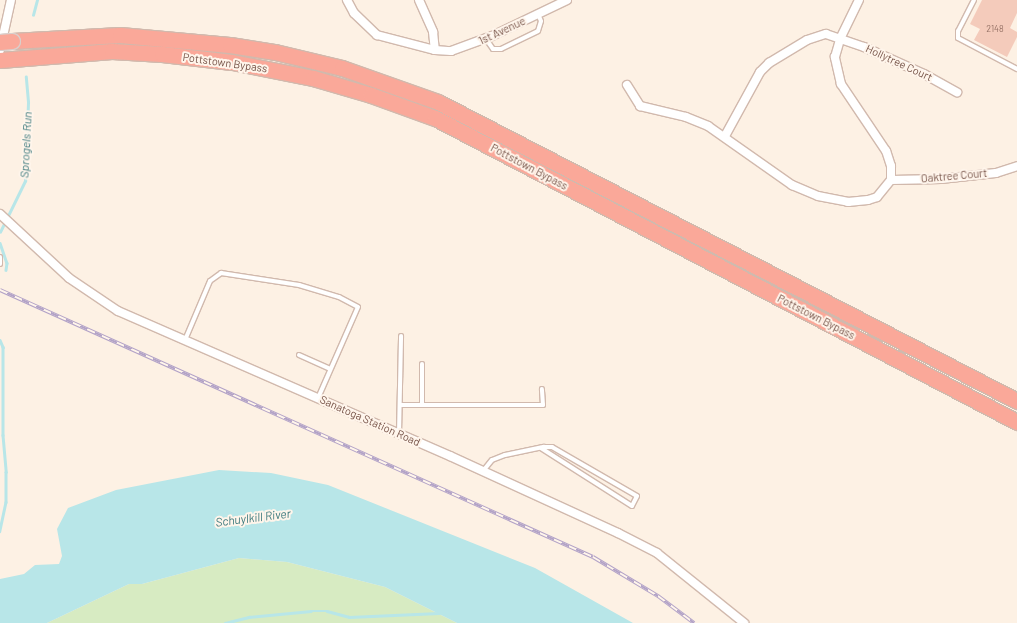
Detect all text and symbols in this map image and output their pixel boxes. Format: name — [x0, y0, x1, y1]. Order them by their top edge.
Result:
street label: 1st Avenue — [476, 14, 528, 48]
house number: 2148 — [986, 24, 1004, 34]
street label: Hollytree Court — [864, 42, 934, 84]
street label: Pottstown Bypass — [182, 51, 268, 75]
water label: Sprogels Run — [17, 111, 35, 179]
street label: Pottstown Bypass — [488, 141, 570, 193]
street label: Oaktree Court — [920, 167, 988, 185]
street label: Pottstown Bypass — [775, 292, 857, 342]
street label: Sanatoga Station Road — [318, 393, 422, 449]
water label: Schuylkill River — [215, 506, 291, 530]

